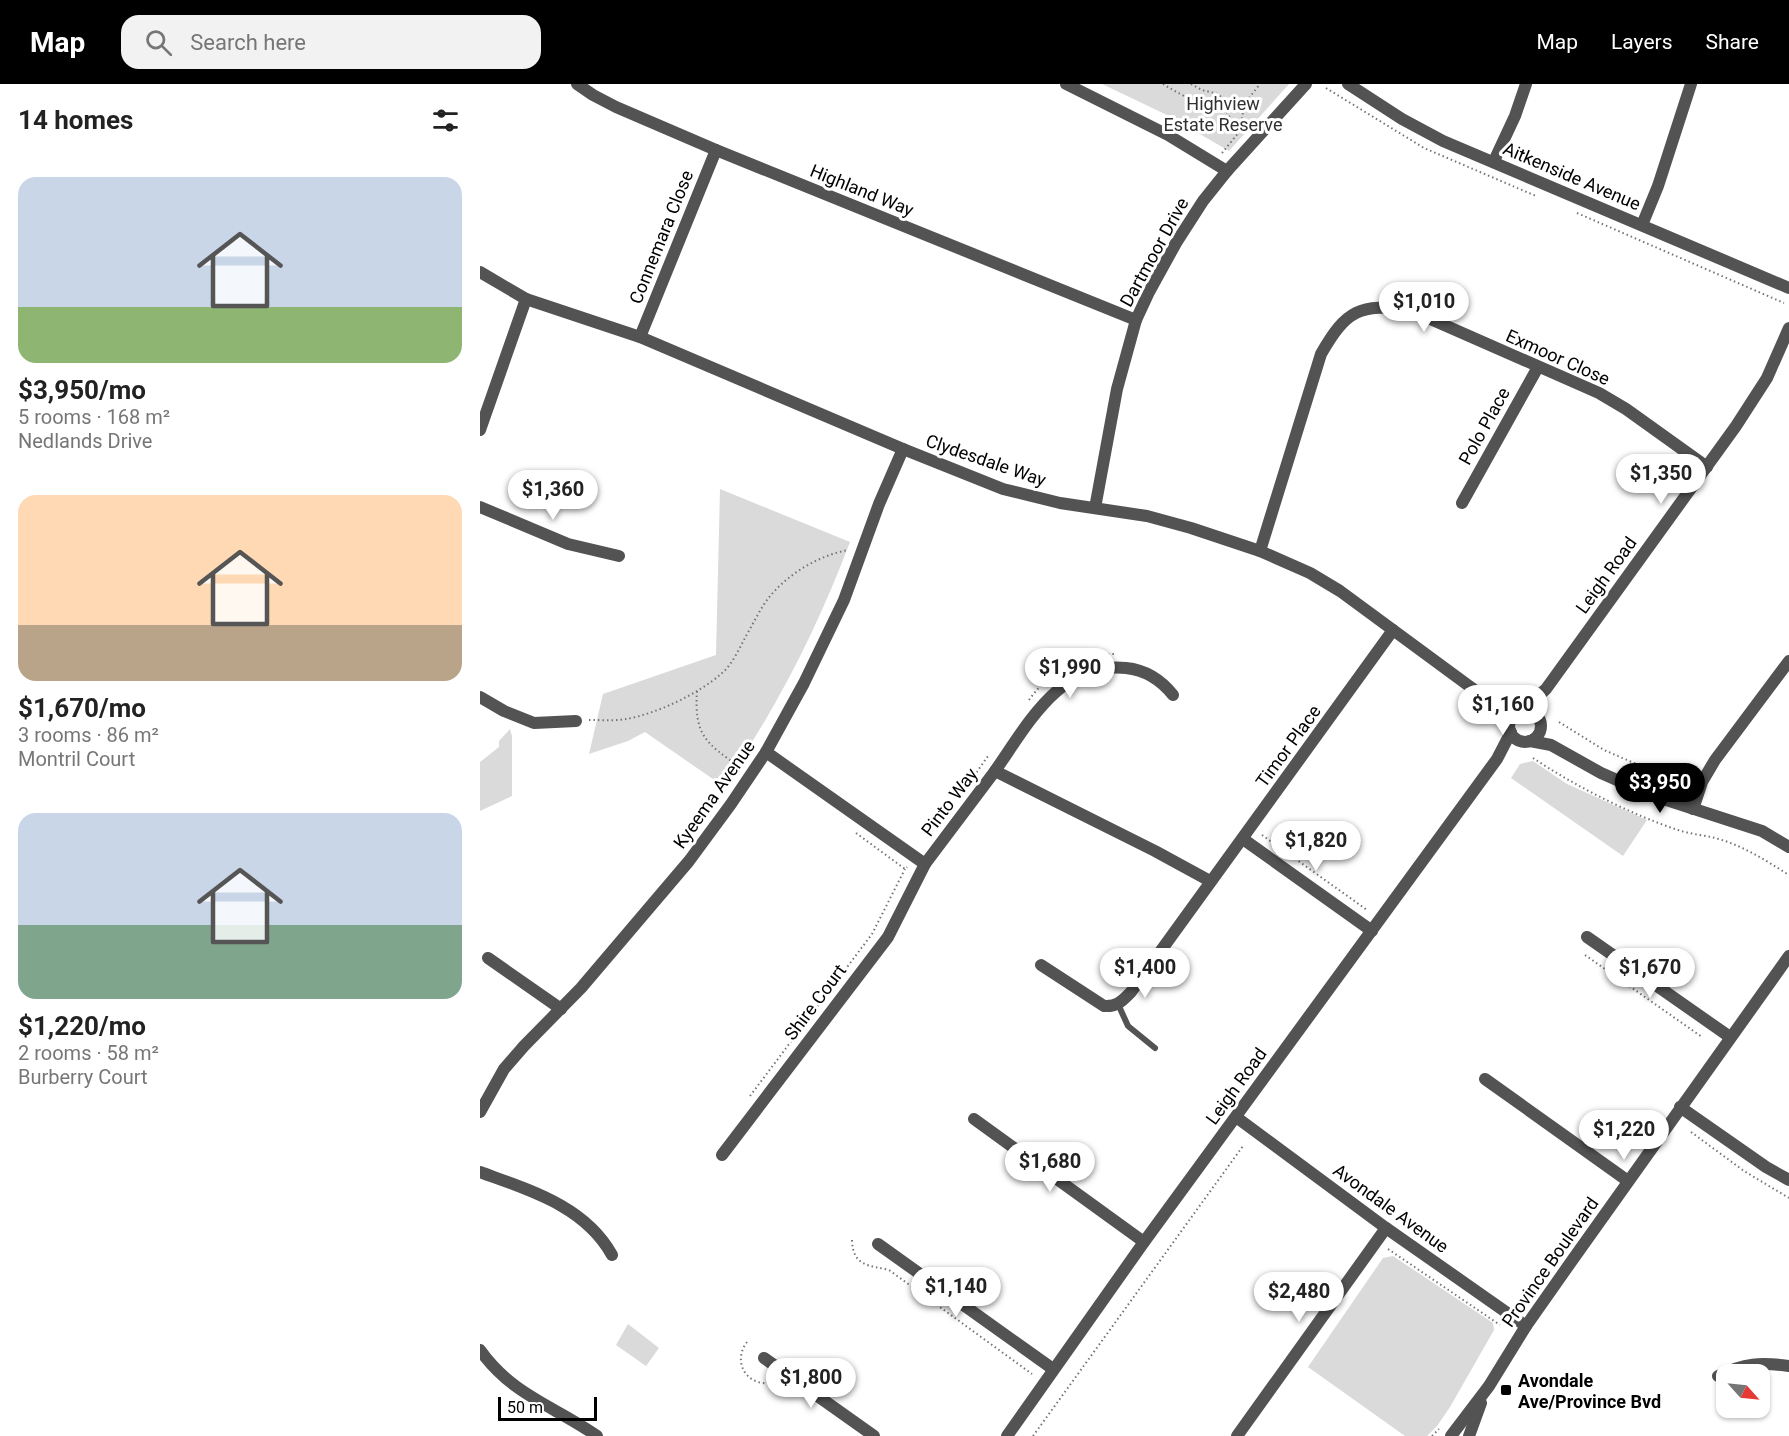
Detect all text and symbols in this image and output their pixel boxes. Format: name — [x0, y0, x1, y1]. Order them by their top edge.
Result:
search box — [121, 15, 541, 69]
text: Map — [30, 26, 85, 59]
icon: search — [142, 26, 175, 59]
text: Search here — [190, 30, 306, 55]
text: Map — [1536, 30, 1578, 54]
text: Layers — [1611, 30, 1672, 54]
text: Share — [1705, 30, 1759, 54]
park label: Highview Estate Reserve — [1164, 93, 1282, 135]
icon: filters — [429, 104, 462, 137]
text: 14 homes — [18, 105, 133, 135]
street label: Aitkenside Avenue — [1500, 138, 1644, 214]
street label: Highland Way — [807, 160, 917, 220]
street label: Connemara Close — [625, 167, 697, 307]
street label: Dartmoor Drive — [1115, 194, 1193, 310]
icon: home — [186, 216, 294, 324]
pin: $1,010 — [1375, 282, 1473, 333]
text: $1,010 — [1393, 289, 1455, 313]
street label: Exmoor Close — [1503, 325, 1613, 389]
text: $3,950/mo — [18, 375, 146, 405]
street label: Polo Place — [1454, 384, 1514, 468]
text: 5 rooms · 168 m² — [18, 405, 170, 429]
text: Nedlands Drive — [18, 429, 152, 453]
street label: Clydesdale Way — [923, 430, 1049, 491]
pin: $1,350 — [1612, 454, 1710, 505]
text: $1,350 — [1630, 461, 1692, 485]
pin: $1,360 — [504, 470, 602, 521]
text: $1,360 — [522, 477, 584, 501]
street label: Leigh Road — [1571, 533, 1641, 617]
icon: home — [186, 534, 294, 642]
pin: $1,990 — [1021, 648, 1119, 699]
text: $1,990 — [1039, 655, 1101, 679]
pin: $1,160 — [1454, 685, 1552, 736]
text: $1,160 — [1472, 692, 1534, 716]
text: $1,670/mo — [18, 693, 146, 723]
street label: Timor Place — [1251, 701, 1325, 791]
text: 3 rooms · 86 m² — [18, 723, 159, 747]
street label: Kyeema Avenue — [669, 736, 759, 852]
text: Montril Court — [18, 747, 135, 771]
street label: Pinto Way — [917, 763, 982, 840]
pin: $3,950 — [1611, 763, 1709, 814]
text: $3,950 — [1629, 770, 1691, 794]
pin: $1,820 — [1267, 821, 1365, 872]
text: $1,820 — [1285, 828, 1347, 852]
icon: home — [186, 852, 294, 960]
pin: $1,400 — [1096, 948, 1194, 999]
pin: $1,670 — [1601, 948, 1699, 999]
text: $1,400 — [1114, 955, 1176, 979]
text: $1,670 — [1619, 955, 1681, 979]
street label: Shire Court — [780, 960, 850, 1044]
text: $1,220/mo — [18, 1011, 146, 1041]
text: 2 rooms · 58 m² — [18, 1041, 159, 1065]
street label: Leigh Road — [1201, 1044, 1271, 1128]
text: Burberry Court — [18, 1065, 148, 1089]
pin: $1,220 — [1575, 1110, 1673, 1161]
text: $1,220 — [1593, 1117, 1655, 1141]
pin: $1,680 — [1001, 1142, 1099, 1193]
text: $1,680 — [1019, 1149, 1081, 1173]
street label: Avondale Avenue — [1329, 1159, 1453, 1257]
street label: Province Boulevard — [1497, 1193, 1603, 1331]
pin: $1,140 — [907, 1267, 1005, 1318]
pin: $2,480 — [1250, 1272, 1348, 1323]
text: $1,140 — [925, 1274, 987, 1298]
text: $2,480 — [1268, 1279, 1330, 1303]
pin: $1,800 — [762, 1358, 860, 1409]
north arrow — [1716, 1364, 1770, 1418]
map controls — [1716, 1364, 1770, 1418]
text: $1,800 — [780, 1365, 842, 1389]
place label: Avondale Ave/Province Bvd — [1518, 1370, 1661, 1412]
marker: Avondale Ave/Province Bvd — [1499, 1383, 1513, 1397]
scale bar — [498, 1394, 597, 1422]
text: 50 m — [507, 1398, 543, 1417]

